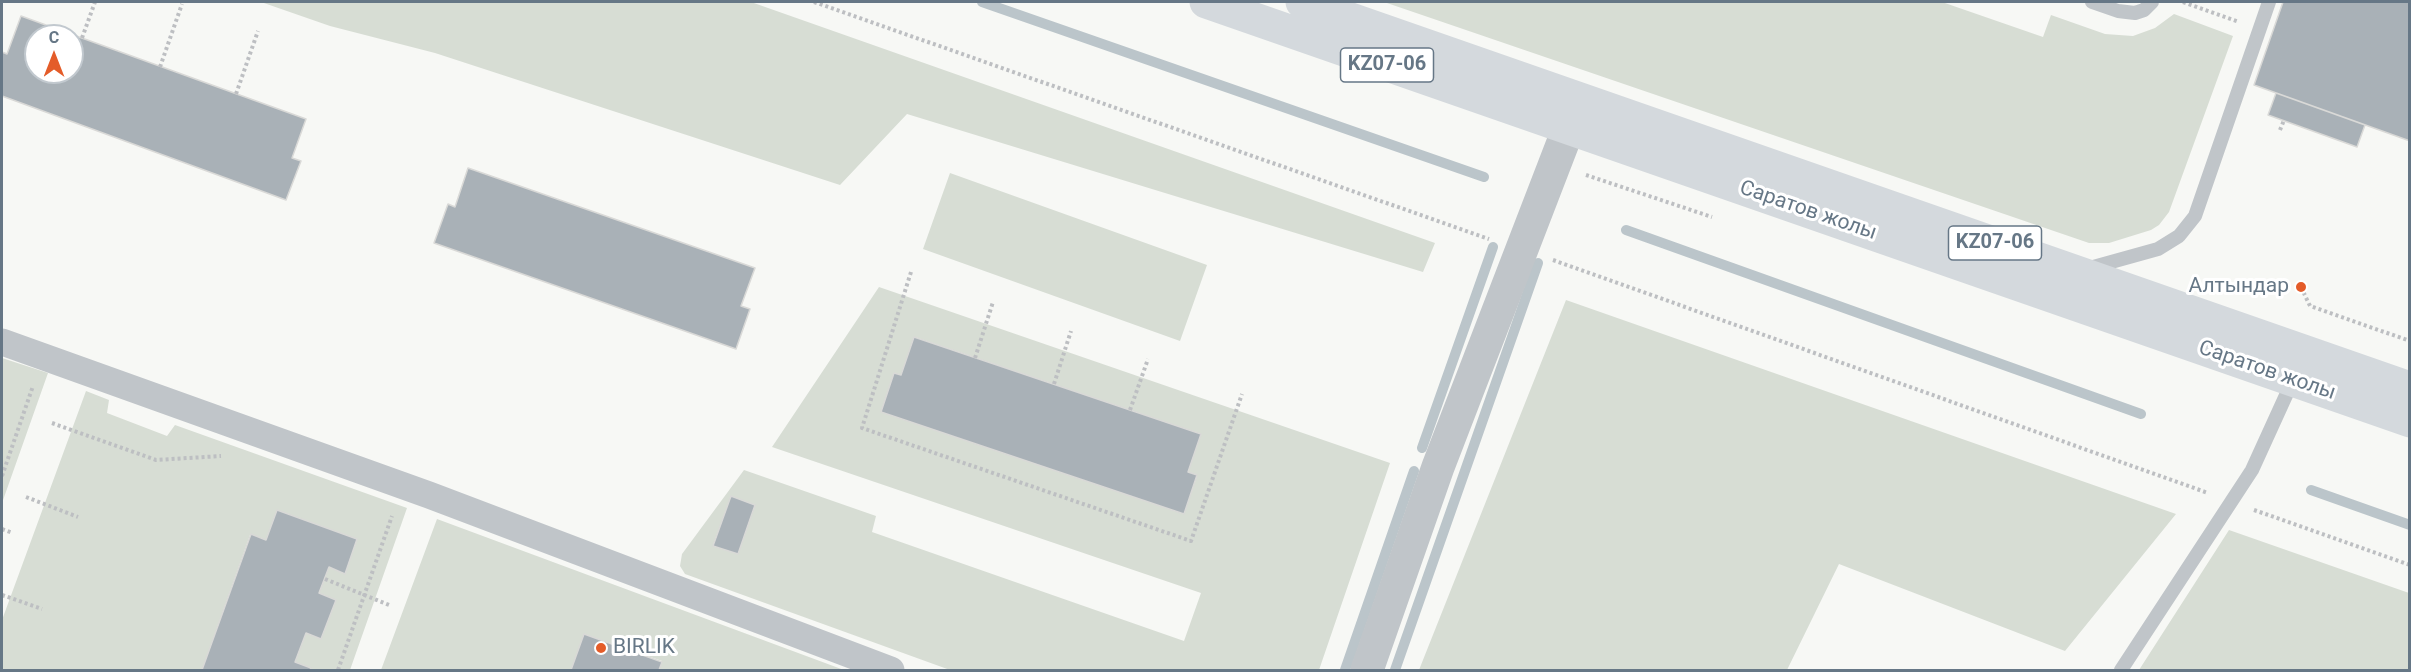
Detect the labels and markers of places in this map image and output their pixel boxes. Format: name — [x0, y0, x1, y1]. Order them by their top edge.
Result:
place label: Алтындар — [2189, 274, 2289, 300]
marker: Алтындар — [2294, 280, 2308, 294]
place label: BIRLIK — [613, 635, 675, 661]
marker: BIRLIK — [594, 641, 608, 655]

